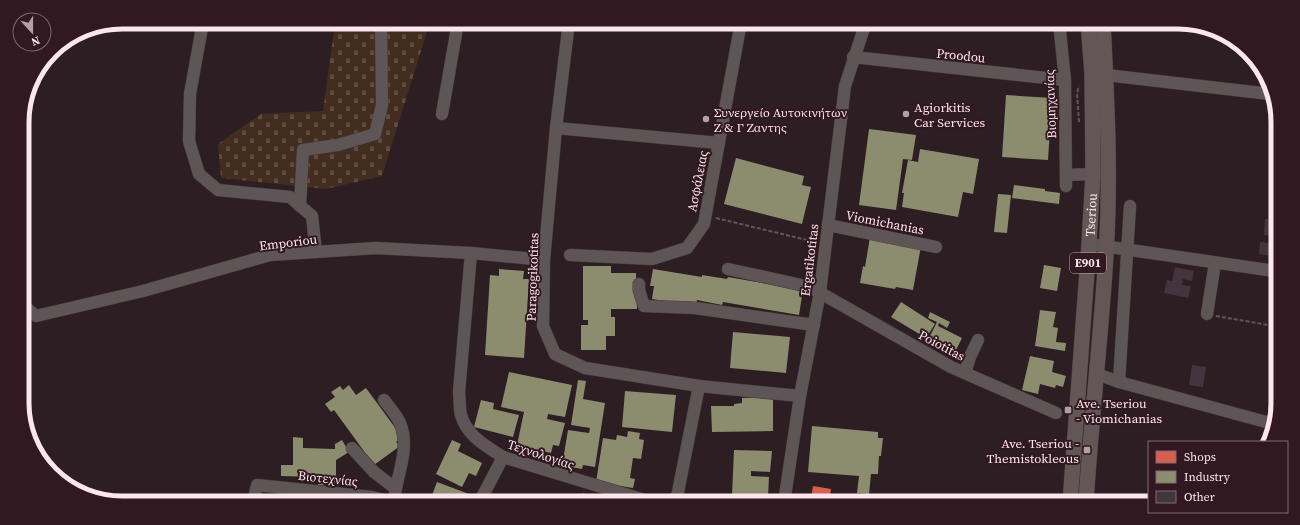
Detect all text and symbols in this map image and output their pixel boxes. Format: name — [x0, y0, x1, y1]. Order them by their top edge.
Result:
north arrow — [12, 12, 52, 52]
text: N — [29, 32, 42, 49]
street label: Proodou — [936, 44, 987, 67]
street label: Βιομηχανίας — [1041, 69, 1060, 139]
place label: Agiorkitis Car Services — [914, 99, 986, 131]
place label: Συνεργείο Αυτοκινήτων Ζ & Γ Ζαντης — [714, 104, 847, 136]
marker: Agiorkitis Car Services — [901, 109, 911, 119]
marker: Συνεργείο Αυτοκινήτων Ζ & Γ Ζαντης — [701, 114, 711, 124]
street label: Ασφάλειας — [683, 149, 712, 213]
street label: Tseriou — [1081, 192, 1101, 237]
street label: Viomichanias — [844, 207, 926, 238]
street label: Ergatikotitas — [797, 223, 822, 297]
street label: Emporiou — [258, 230, 318, 254]
street label: Paragogikotitas — [522, 232, 543, 322]
road number: E901 — [1070, 253, 1106, 273]
street label: Poiotitas — [916, 326, 968, 365]
place label: Ave. Tseriou - Viomichanias — [1076, 395, 1163, 427]
marker: Ave. Tseriou - Viomichanias — [1063, 405, 1073, 415]
place label: Ave. Tseriou - Themistokleous — [986, 435, 1079, 467]
street label: Τεχνολογίας — [505, 436, 577, 473]
legend — [1148, 441, 1288, 513]
marker: Ave. Tseriou - Themistokleous — [1082, 445, 1092, 455]
text: Shops — [1184, 449, 1216, 465]
street label: Βιοτεχνίας — [297, 467, 359, 490]
text: Industry — [1184, 469, 1231, 485]
text: Other — [1184, 489, 1215, 505]

